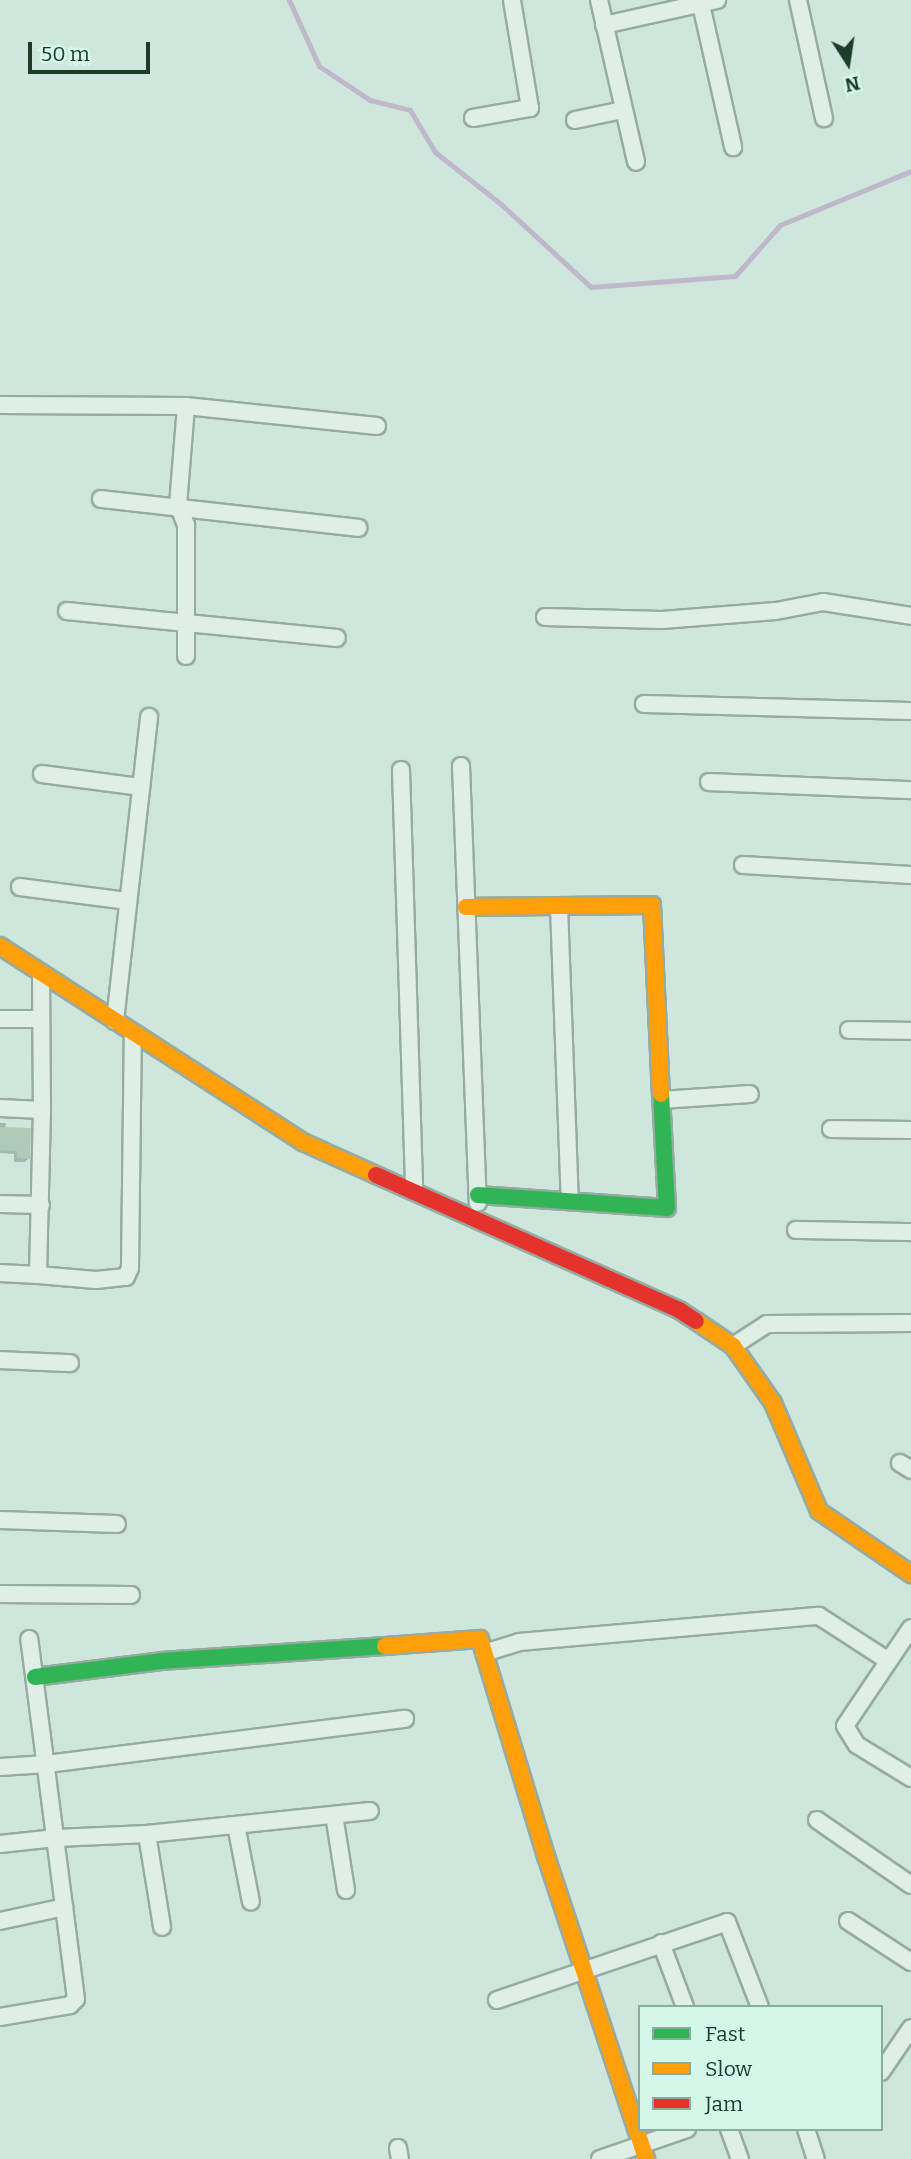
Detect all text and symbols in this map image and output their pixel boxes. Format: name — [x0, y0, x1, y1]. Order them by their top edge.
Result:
scale bar — [32, 28, 154, 72]
north arrow — [813, 28, 883, 98]
text: 50 m — [41, 41, 90, 67]
text: N — [843, 71, 862, 97]
legend — [638, 2005, 883, 2131]
text: Fast — [705, 2021, 745, 2047]
text: Slow — [705, 2056, 752, 2082]
text: Jam — [705, 2091, 743, 2117]

